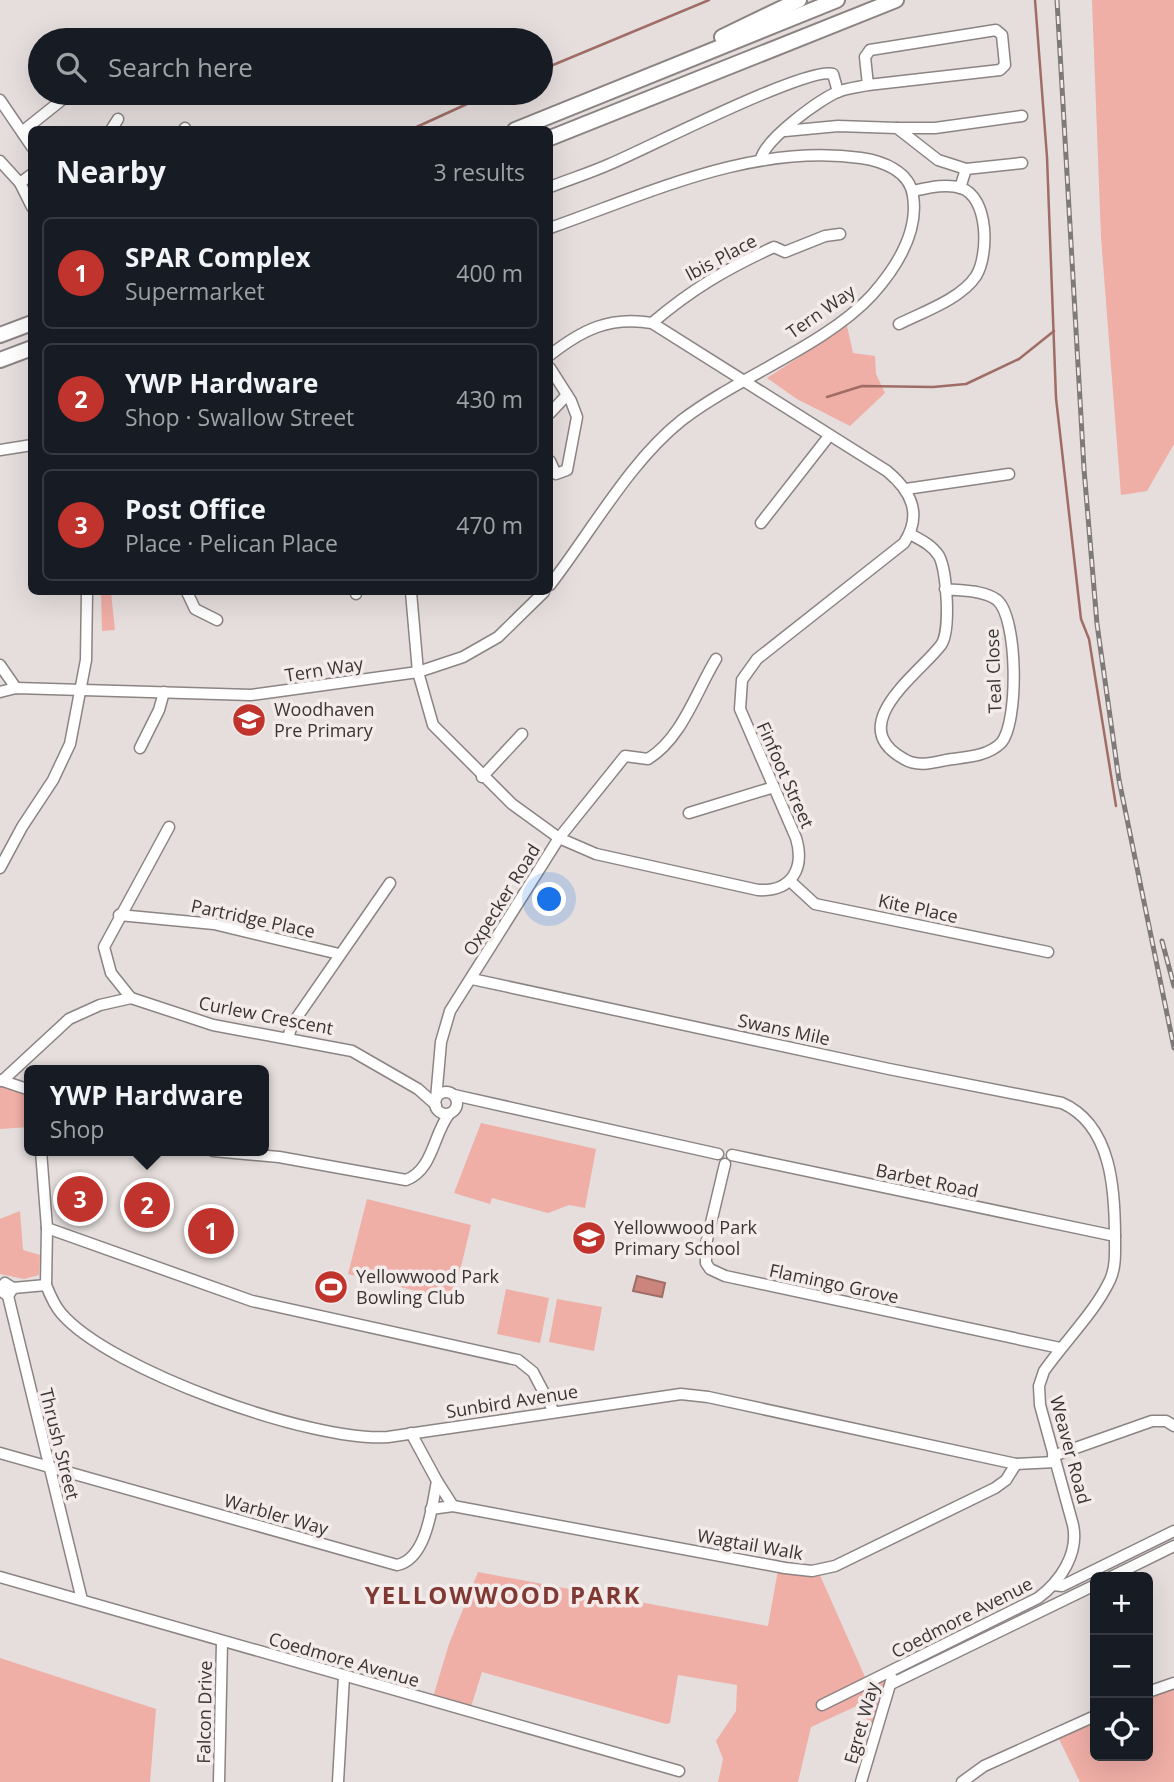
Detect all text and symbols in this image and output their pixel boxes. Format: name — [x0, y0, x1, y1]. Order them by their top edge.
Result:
search box — [28, 28, 553, 105]
icon: search — [52, 48, 90, 86]
text: Search here — [108, 49, 253, 85]
text: Nearby — [56, 151, 166, 192]
text: 3 results — [434, 156, 525, 188]
street label: Ibis Place — [680, 228, 761, 286]
text: SPAR Complex — [125, 239, 310, 275]
text: 1 — [74, 257, 88, 289]
text: 400 m — [456, 257, 523, 289]
text: Supermarket — [125, 275, 265, 307]
street label: Tern Way — [781, 278, 860, 344]
text: YWP Hardware — [125, 365, 318, 401]
text: 2 — [74, 383, 88, 415]
text: 430 m — [456, 383, 523, 415]
text: Shop · Swallow Street — [125, 401, 354, 433]
text: Post Office — [125, 491, 266, 527]
text: 3 — [74, 509, 88, 541]
text: 470 m — [456, 509, 523, 541]
text: Place · Pelican Place — [125, 527, 338, 559]
street label: Teal Close — [980, 628, 1006, 714]
street label: Tern Way — [283, 651, 366, 687]
place label: Woodhaven Pre Primary — [274, 697, 374, 742]
school or university icon: Woodhaven Pre Primary — [230, 701, 268, 739]
street label: Finfoot Street — [752, 718, 820, 832]
street label: Oxpecker Road — [457, 839, 545, 960]
your location — [532, 882, 566, 916]
street label: Kite Place — [876, 888, 960, 928]
street label: Partridge Place — [189, 893, 317, 943]
street label: Curlew Crescent — [197, 990, 336, 1040]
street label: Swans Mile — [736, 1008, 832, 1050]
popup — [24, 1065, 269, 1156]
text: YWP Hardware — [50, 1077, 243, 1113]
text: Shop — [50, 1113, 104, 1145]
street label: Barbet Road — [874, 1157, 981, 1203]
pin: 3 — [57, 1173, 103, 1225]
pin: 2 — [124, 1179, 170, 1231]
pin: 1 — [188, 1205, 234, 1257]
place label: Yellowwood Park Primary School — [614, 1215, 758, 1260]
school or university icon: Yellowwood Park Primary School — [570, 1219, 608, 1257]
street label: Flamingo Grove — [767, 1258, 901, 1308]
place label: Yellowwood Park Bowling Club — [356, 1264, 500, 1309]
sports icon: Yellowwood Park Bowling Club — [312, 1268, 350, 1306]
street label: Sunbird Avenue — [444, 1379, 580, 1423]
street label: Thrush Street — [35, 1386, 85, 1502]
street label: Weaver Road — [1045, 1393, 1097, 1506]
street label: Warbler Way — [221, 1488, 332, 1541]
street label: Wagtail Walk — [695, 1523, 806, 1565]
street label: Coedmore Avenue — [887, 1571, 1036, 1663]
map controls — [1090, 1572, 1153, 1761]
button: + — [1090, 1572, 1153, 1635]
district label: YELLOWWOOD PARK — [365, 1578, 641, 1611]
street label: Coedmore Avenue — [266, 1626, 422, 1692]
button: − — [1090, 1635, 1153, 1698]
street label: Falcon Drive — [191, 1660, 217, 1764]
street label: Egret Way — [838, 1678, 884, 1766]
button: locate — [1090, 1698, 1153, 1761]

